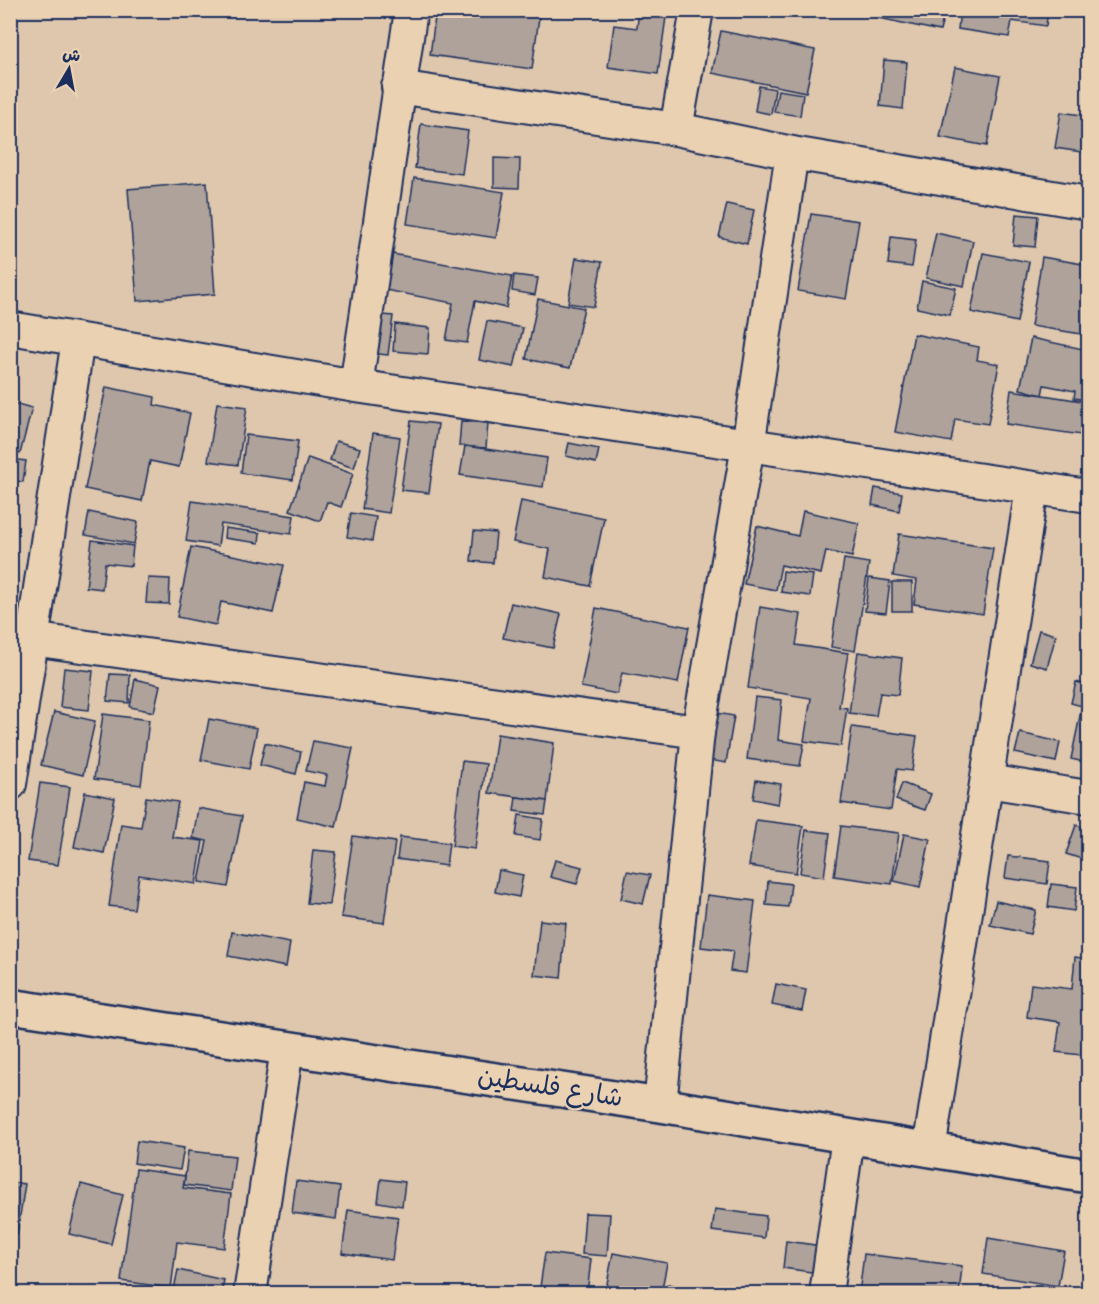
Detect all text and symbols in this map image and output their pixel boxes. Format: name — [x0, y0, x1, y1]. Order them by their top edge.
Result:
north arrow — [39, 39, 99, 99]
text: ش — [61, 43, 82, 70]
street label: شارع فلسطين — [475, 1059, 625, 1119]

